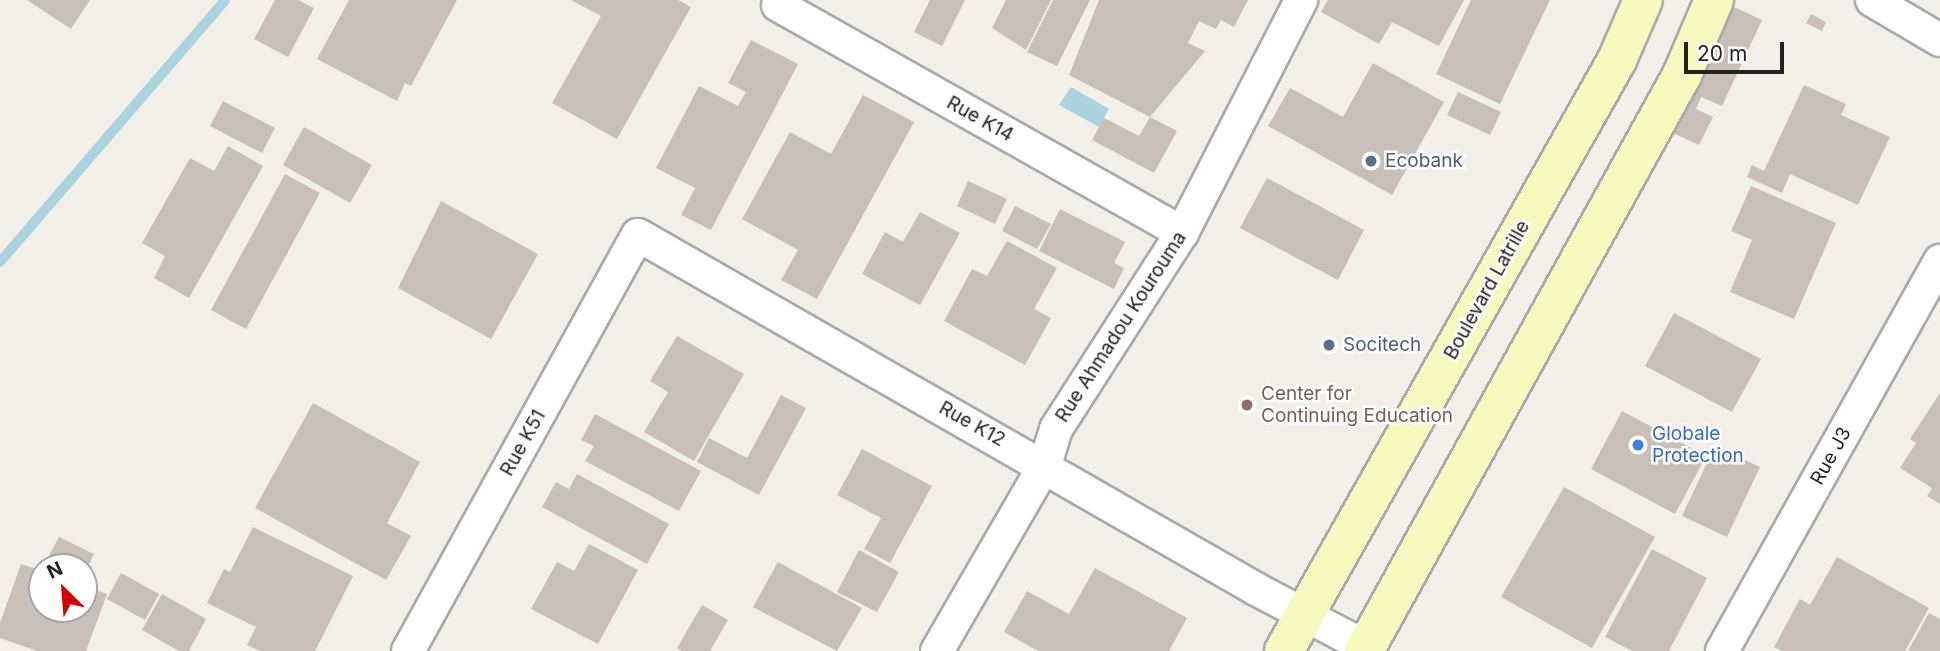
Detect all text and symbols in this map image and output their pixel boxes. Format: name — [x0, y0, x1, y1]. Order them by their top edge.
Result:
scale bar — [1688, 28, 1788, 72]
text: 20 m — [1697, 41, 1747, 66]
street label: Rue K14 — [943, 91, 1017, 147]
place label: Ecobank — [1385, 150, 1463, 172]
marker: Ecobank — [1363, 153, 1379, 169]
street label: Boulevard Latrille — [1439, 217, 1535, 363]
street label: Rue Ahmadou Kourouma — [1051, 227, 1191, 427]
place label: Socitech — [1343, 334, 1421, 356]
marker: Socitech — [1321, 337, 1337, 353]
place label: Center for Continuing Education — [1261, 383, 1453, 427]
street label: Rue K12 — [935, 397, 1009, 451]
marker: Center for Continuing Education — [1239, 397, 1255, 413]
street label: Rue K51 — [496, 406, 550, 480]
place label: Globale Protection — [1652, 423, 1744, 467]
street label: Rue J3 — [1806, 423, 1856, 489]
marker: Globale Protection — [1630, 437, 1646, 453]
north arrow — [28, 553, 98, 623]
text: N — [43, 557, 66, 584]

